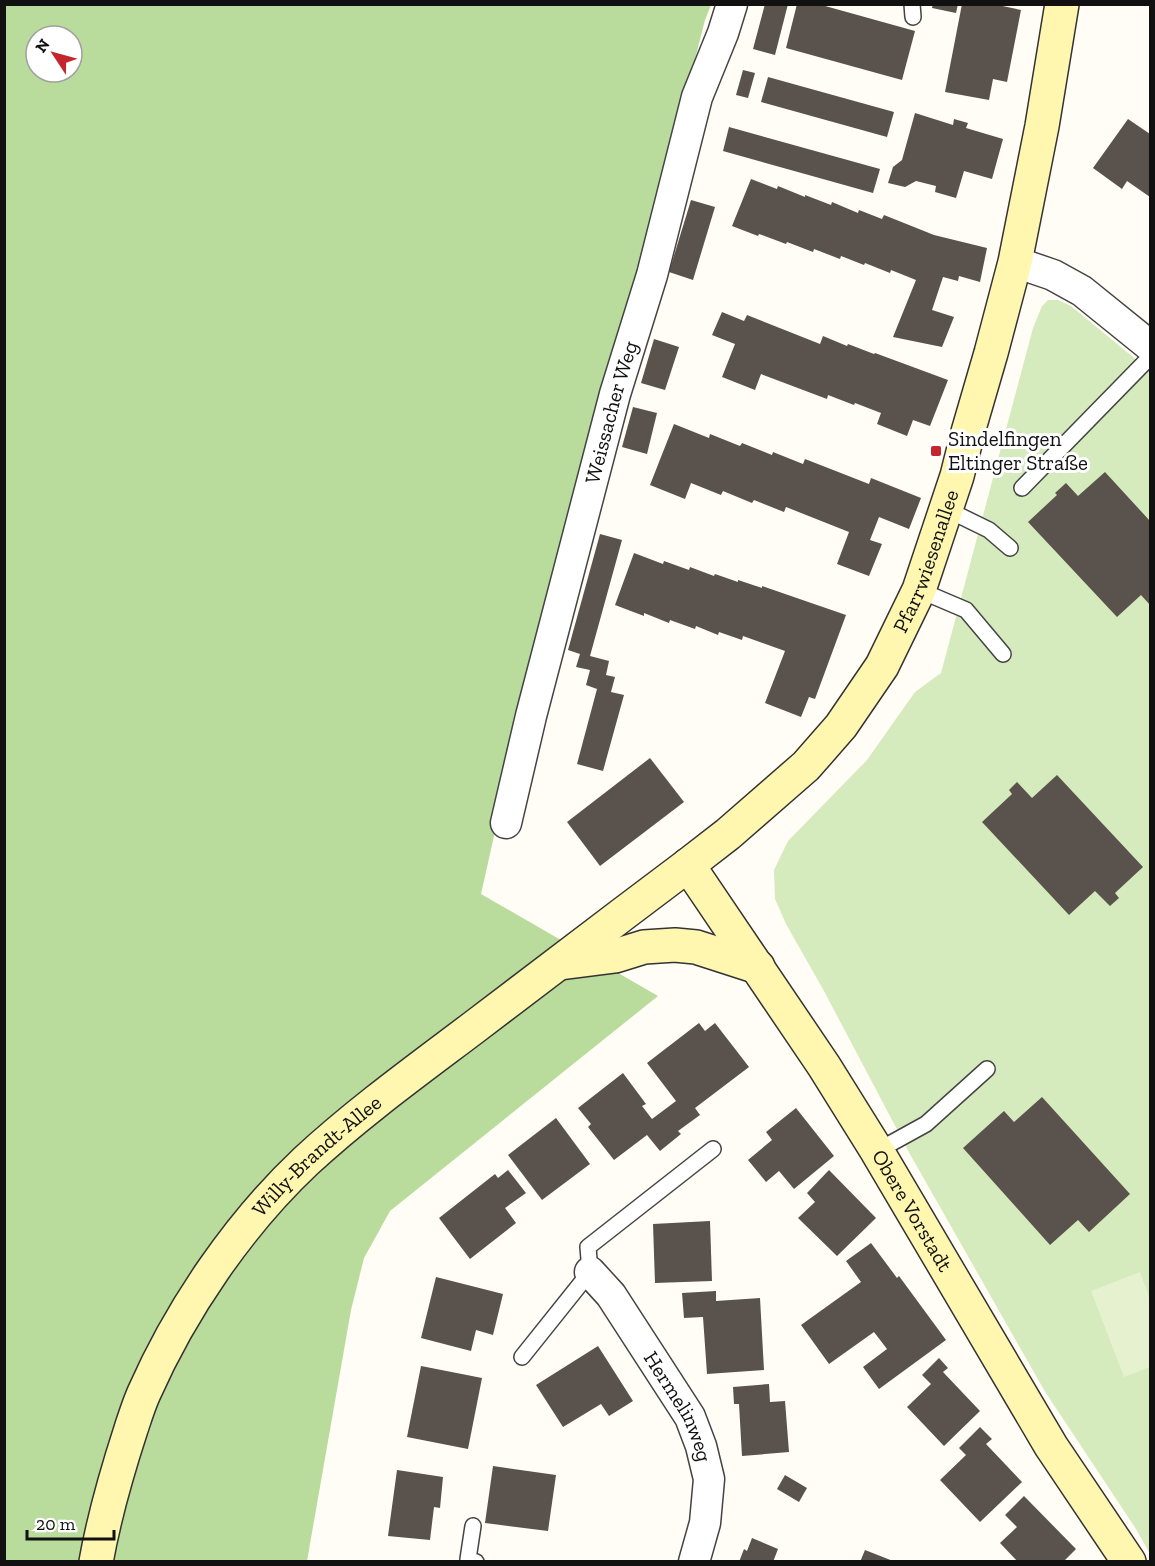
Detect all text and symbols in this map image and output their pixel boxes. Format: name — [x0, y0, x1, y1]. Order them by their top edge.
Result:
north arrow — [24, 24, 84, 84]
text: N — [31, 35, 54, 56]
street label: Weissacher Weg — [579, 337, 643, 486]
place label: Sindelfingen Eltinger Straße — [948, 426, 1088, 475]
marker: Sindelfingen Eltinger Straße — [929, 444, 943, 458]
street label: Pfarrwiesenallee — [887, 486, 964, 636]
street label: Willy-Brandt-Allee — [246, 1089, 386, 1221]
street label: Obere Vorstadt — [867, 1145, 958, 1276]
street label: Hermelinweg — [639, 1346, 717, 1465]
scale bar — [27, 1503, 114, 1541]
text: 20 m — [36, 1513, 76, 1535]

